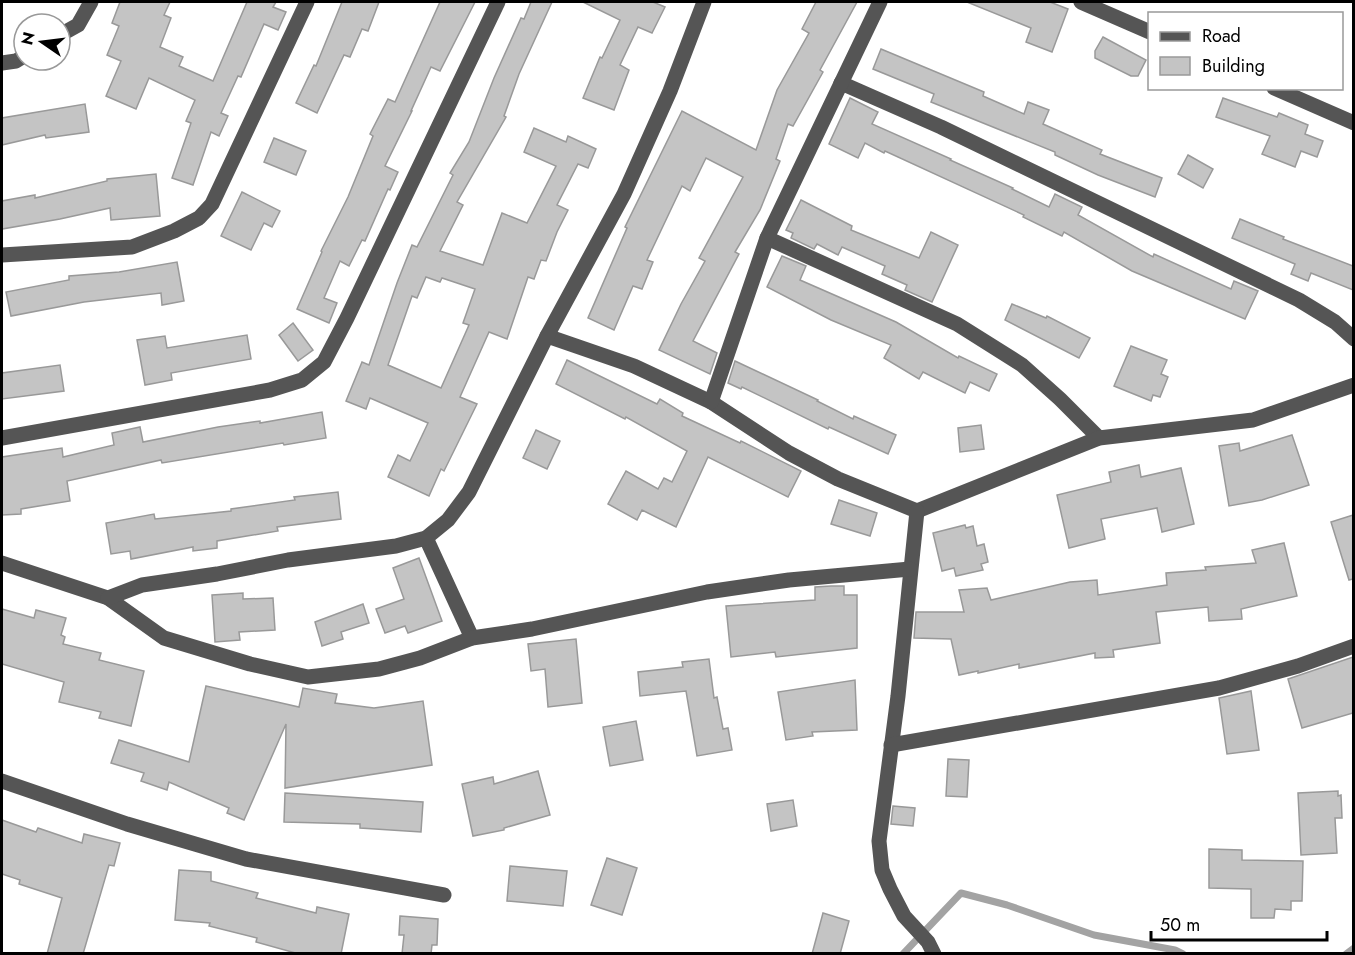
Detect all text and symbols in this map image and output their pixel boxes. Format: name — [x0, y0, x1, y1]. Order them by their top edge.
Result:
north arrow — [12, 12, 72, 72]
legend — [1148, 12, 1343, 90]
text: Road — [1202, 23, 1241, 49]
text: N — [15, 30, 41, 47]
text: Building — [1202, 53, 1265, 79]
scale bar — [1151, 904, 1326, 942]
text: 50 m — [1160, 912, 1200, 938]

